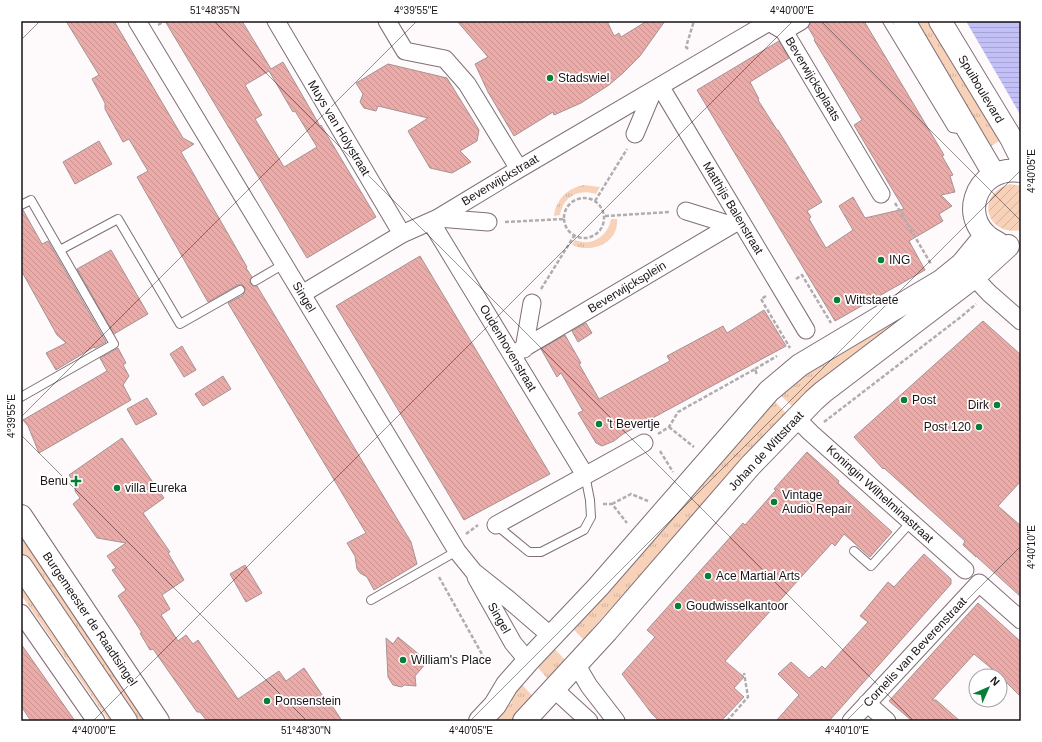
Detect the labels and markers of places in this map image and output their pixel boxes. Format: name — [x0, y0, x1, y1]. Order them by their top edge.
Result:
place label: Stadswiel — [558, 71, 609, 85]
marker: Stadswiel — [545, 73, 555, 83]
place label: ING — [889, 253, 910, 267]
marker: ING — [876, 255, 886, 265]
place label: Wittstaete — [845, 293, 899, 307]
marker: Wittstaete — [832, 295, 842, 305]
place label: Post — [912, 393, 937, 407]
marker: Post — [899, 395, 909, 405]
place label: Dirk — [968, 398, 990, 412]
marker: Dirk — [992, 400, 1002, 410]
place label: 't Bevertje — [607, 417, 660, 431]
marker: 't Bevertje — [594, 419, 604, 429]
place label: Post 120 — [924, 420, 971, 434]
marker: Post 120 — [974, 422, 984, 432]
place label: Benu — [40, 474, 68, 488]
marker: Benu — [71, 476, 81, 486]
place label: villa Eureka — [125, 481, 187, 495]
marker: villa Eureka — [112, 483, 122, 493]
place label: Vintage Audio Repair — [782, 488, 851, 516]
marker: Vintage Audio Repair — [769, 497, 779, 507]
place label: Ace Martial Arts — [716, 569, 800, 583]
marker: Ace Martial Arts — [703, 571, 713, 581]
place label: Goudwisselkantoor — [686, 599, 788, 613]
marker: Goudwisselkantoor — [673, 601, 683, 611]
place label: William's Place — [411, 653, 492, 667]
marker: William's Place — [398, 655, 408, 665]
place label: Ponsenstein — [275, 694, 341, 708]
marker: Ponsenstein — [262, 696, 272, 706]

